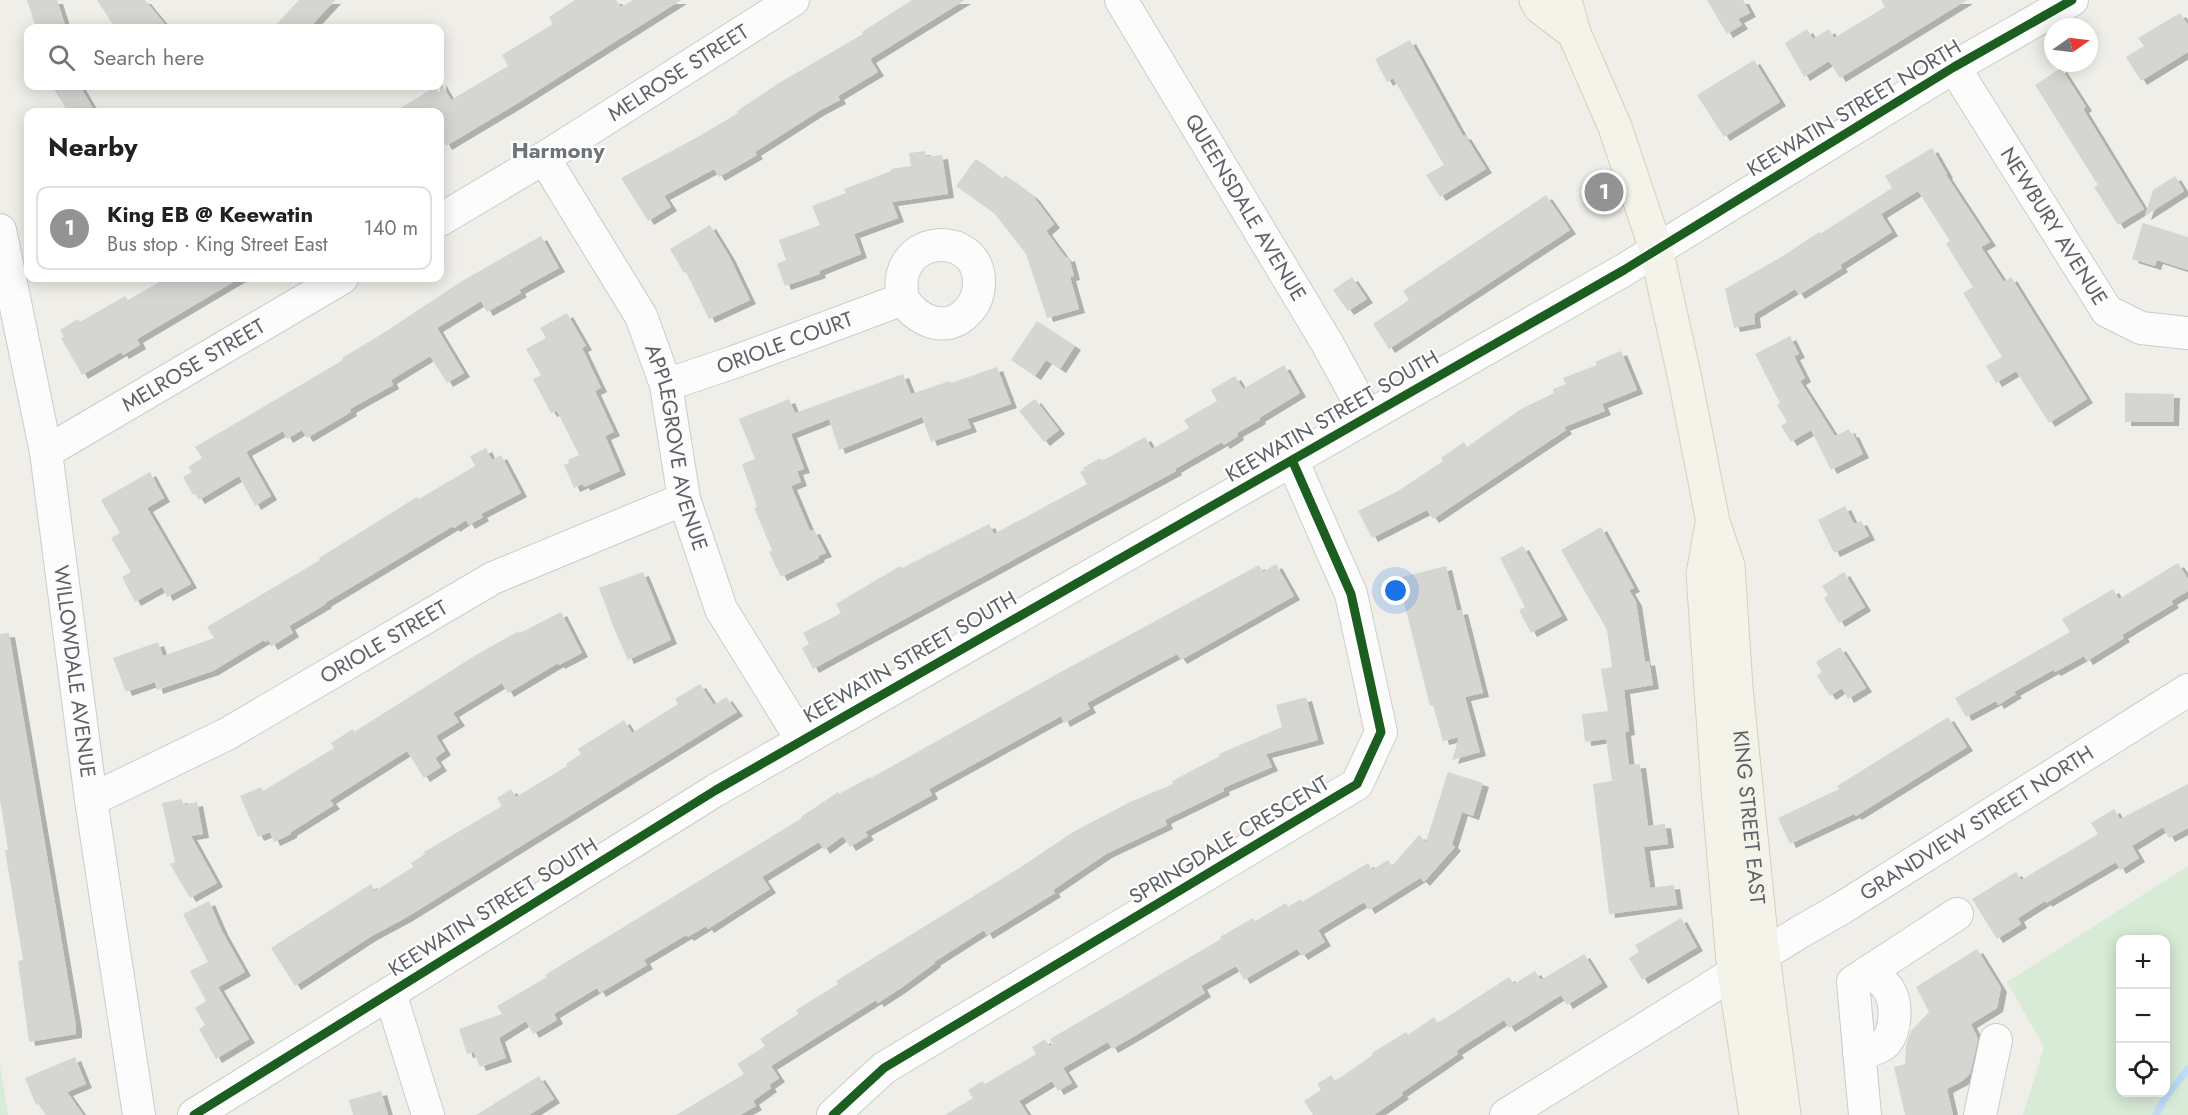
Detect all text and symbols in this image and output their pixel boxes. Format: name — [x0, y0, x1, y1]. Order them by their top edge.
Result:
street label: MELROSE STREET — [602, 17, 755, 129]
north arrow — [2044, 18, 2098, 72]
search box — [24, 24, 444, 90]
street label: KEEWATIN STREET NORTH — [1741, 32, 1967, 184]
icon: search — [45, 41, 78, 74]
text: Search here — [93, 41, 204, 73]
street label: QUEENSDALE AVENUE — [1178, 108, 1313, 307]
text: Nearby — [48, 128, 137, 166]
district label: Harmony — [511, 134, 605, 166]
street label: NEWBURY AVENUE — [1993, 141, 2115, 311]
pin: 1 — [1584, 170, 1624, 214]
text: King EB @ Keewatin — [107, 198, 313, 230]
text: 1 — [64, 214, 75, 243]
text: 140 m — [364, 214, 418, 243]
text: Bus stop · King Street East — [107, 230, 328, 259]
street label: ORIOLE COURT — [713, 304, 857, 382]
street label: MELROSE STREET — [116, 311, 271, 419]
street label: APPLEGROVE AVENUE — [637, 340, 715, 555]
street label: KEEWATIN STREET SOUTH — [1220, 343, 1444, 489]
street label: WILLOWDALE AVENUE — [46, 563, 103, 780]
your location — [1381, 576, 1410, 605]
street label: KEEWATIN STREET SOUTH — [798, 584, 1022, 730]
street label: ORIOLE STREET — [314, 593, 453, 691]
street label: KING STREET EAST — [1725, 729, 1773, 906]
street label: GRANDVIEW STREET NORTH — [1854, 738, 2100, 908]
street label: SPRINGDALE CRESCENT — [1123, 768, 1335, 912]
street label: KEEWATIN STREET SOUTH — [383, 830, 603, 984]
map controls — [2116, 935, 2170, 1097]
button: + — [2116, 935, 2170, 989]
button: − — [2116, 989, 2170, 1043]
button: locate — [2116, 1043, 2170, 1097]

